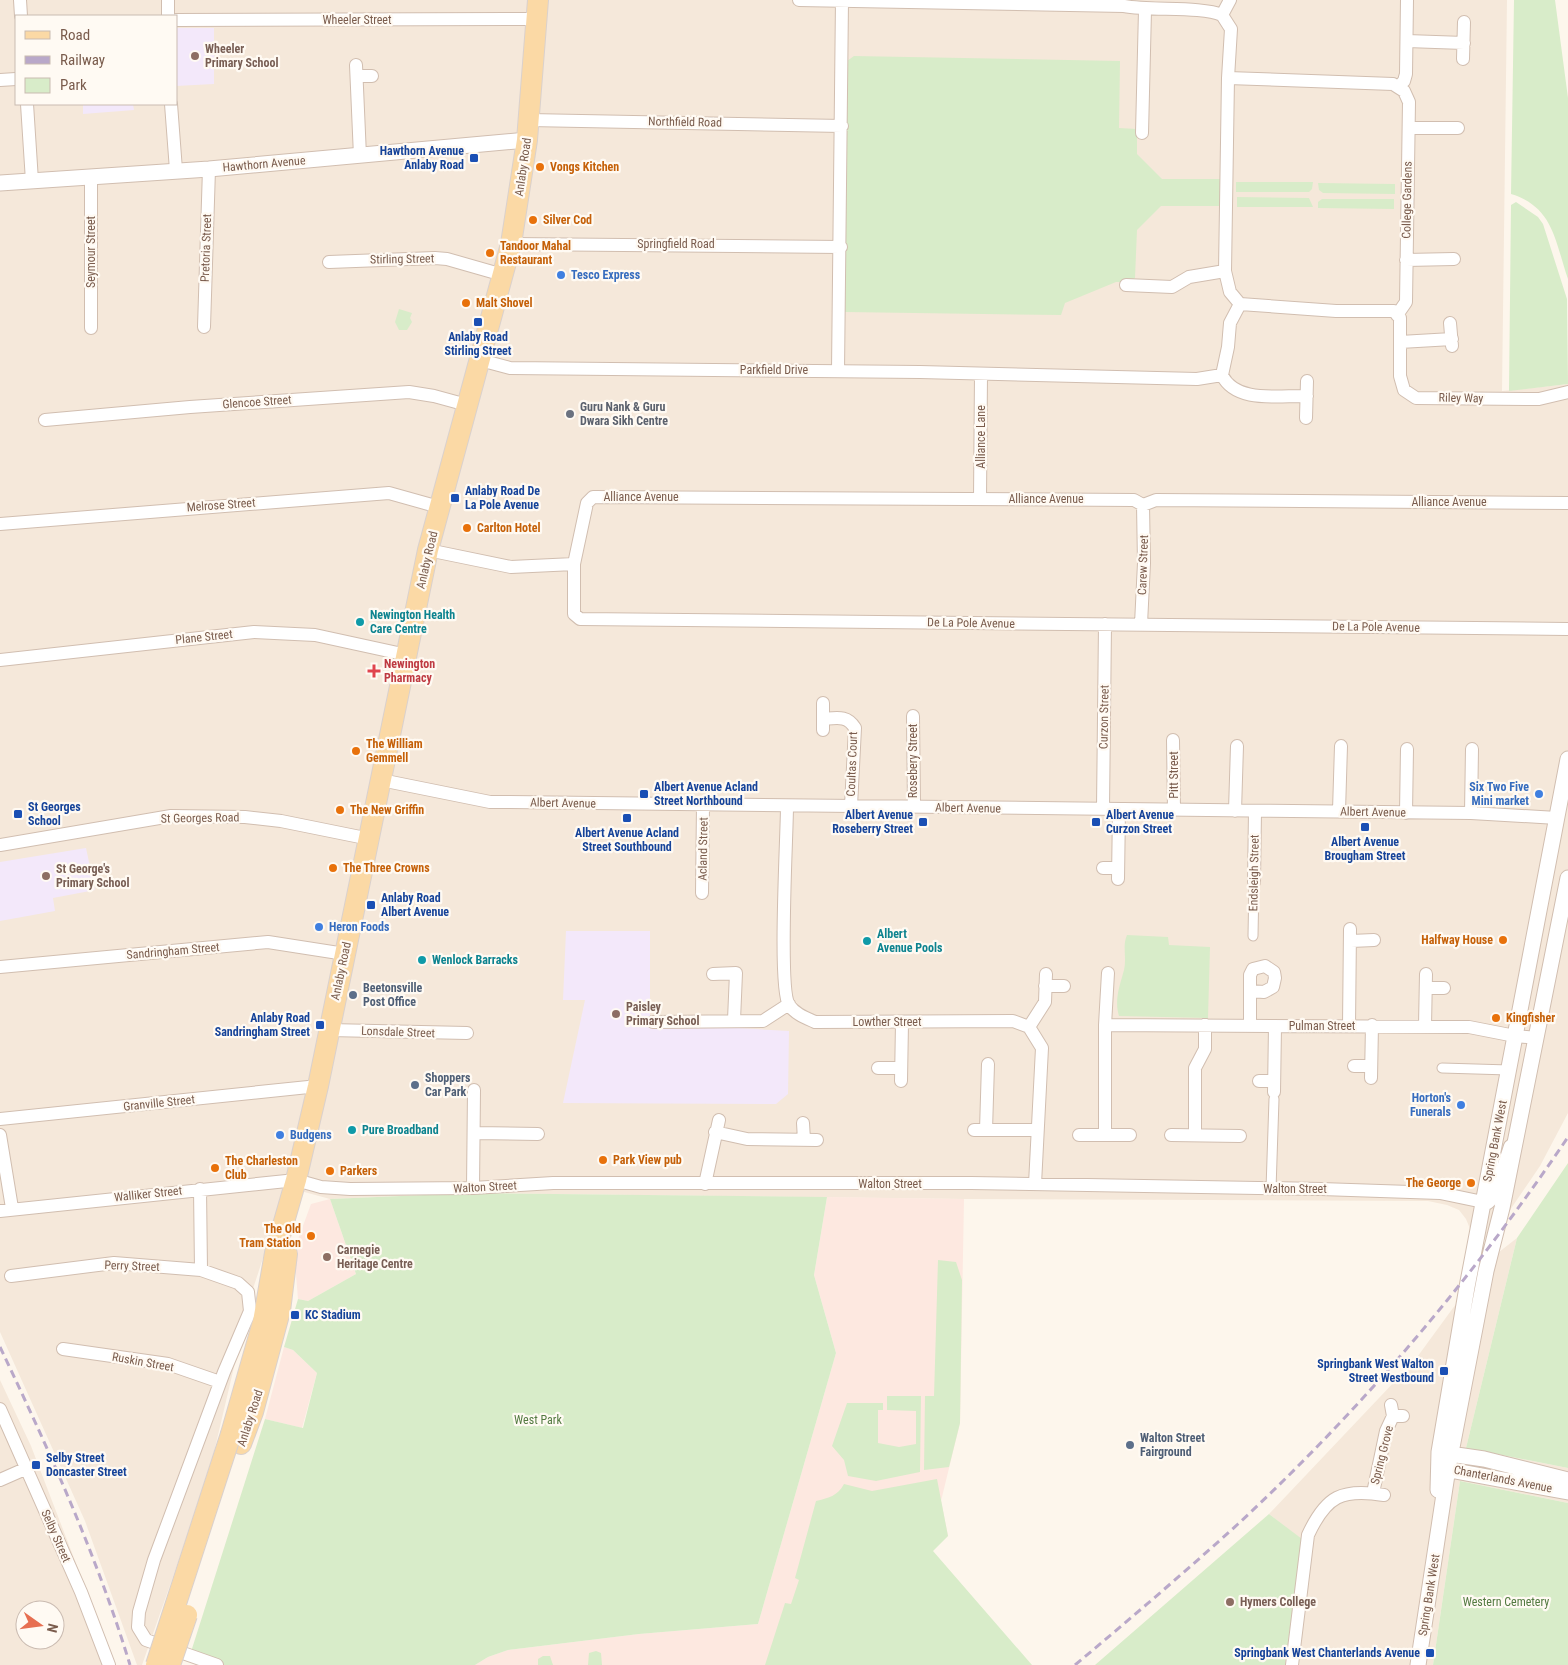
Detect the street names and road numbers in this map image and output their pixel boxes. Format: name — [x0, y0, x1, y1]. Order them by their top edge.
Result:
street label: Wheeler Street — [322, 13, 392, 27]
street label: Northfield Road — [648, 114, 722, 130]
street label: Anlaby Road — [512, 137, 534, 197]
street label: Hawthorn Avenue — [222, 153, 306, 175]
street label: College Gardens — [1399, 161, 1415, 239]
street label: Pretoria Street — [198, 213, 214, 282]
street label: Seymour Street — [84, 215, 98, 288]
street label: Springfield Road — [637, 237, 715, 251]
street label: Stirling Street — [370, 251, 435, 267]
street label: Parkfield Drive — [740, 363, 809, 377]
street label: Riley Way — [1438, 391, 1484, 405]
street label: Glencoe Street — [222, 393, 293, 411]
street label: Alliance Lane — [974, 405, 988, 469]
street label: Alliance Avenue — [603, 490, 679, 504]
street label: Alliance Avenue — [1008, 492, 1084, 506]
street label: Alliance Avenue — [1411, 495, 1487, 509]
street label: Melrose Street — [186, 496, 256, 514]
street label: Anlaby Road — [414, 530, 440, 590]
street label: Carew Street — [1135, 534, 1151, 595]
street label: De La Pole Avenue — [927, 615, 1015, 631]
street label: De La Pole Avenue — [1332, 619, 1420, 635]
street label: Plane Street — [175, 627, 234, 647]
street label: Curzon Street — [1096, 684, 1112, 749]
street label: Rosebery Street — [906, 723, 920, 798]
street label: Coultas Court — [844, 731, 860, 797]
street label: Pitt Street — [1167, 751, 1181, 799]
street label: Albert Avenue — [530, 795, 596, 811]
street label: Albert Avenue — [935, 800, 1001, 816]
street label: Albert Avenue — [1340, 804, 1406, 820]
street label: St Georges Road — [161, 810, 239, 826]
street label: Acland Street — [695, 817, 711, 881]
street label: Endsleigh Street — [1246, 834, 1262, 912]
street label: Sandringham Street — [126, 940, 221, 962]
street label: Anlaby Road — [328, 941, 354, 1001]
street label: Lowther Street — [852, 1015, 922, 1029]
street label: Pulman Street — [1289, 1019, 1356, 1033]
street label: Lonsdale Street — [361, 1024, 436, 1040]
street label: Granville Street — [122, 1092, 196, 1114]
street label: Spring Bank West — [1480, 1099, 1510, 1183]
street label: Walton Street — [858, 1177, 922, 1191]
street label: Walton Street — [453, 1178, 518, 1196]
street label: Walton Street — [1263, 1182, 1327, 1196]
street label: Walliker Street — [113, 1183, 183, 1205]
street label: Perry Street — [104, 1258, 160, 1274]
street label: Ruskin Street — [111, 1350, 175, 1374]
street label: Anlaby Road — [234, 1388, 266, 1448]
street label: Spring Grove — [1368, 1424, 1396, 1486]
street label: Chanterlands Avenue — [1453, 1463, 1554, 1495]
street label: Selby Street — [38, 1507, 74, 1565]
street label: Spring Bank West — [1416, 1553, 1442, 1637]

